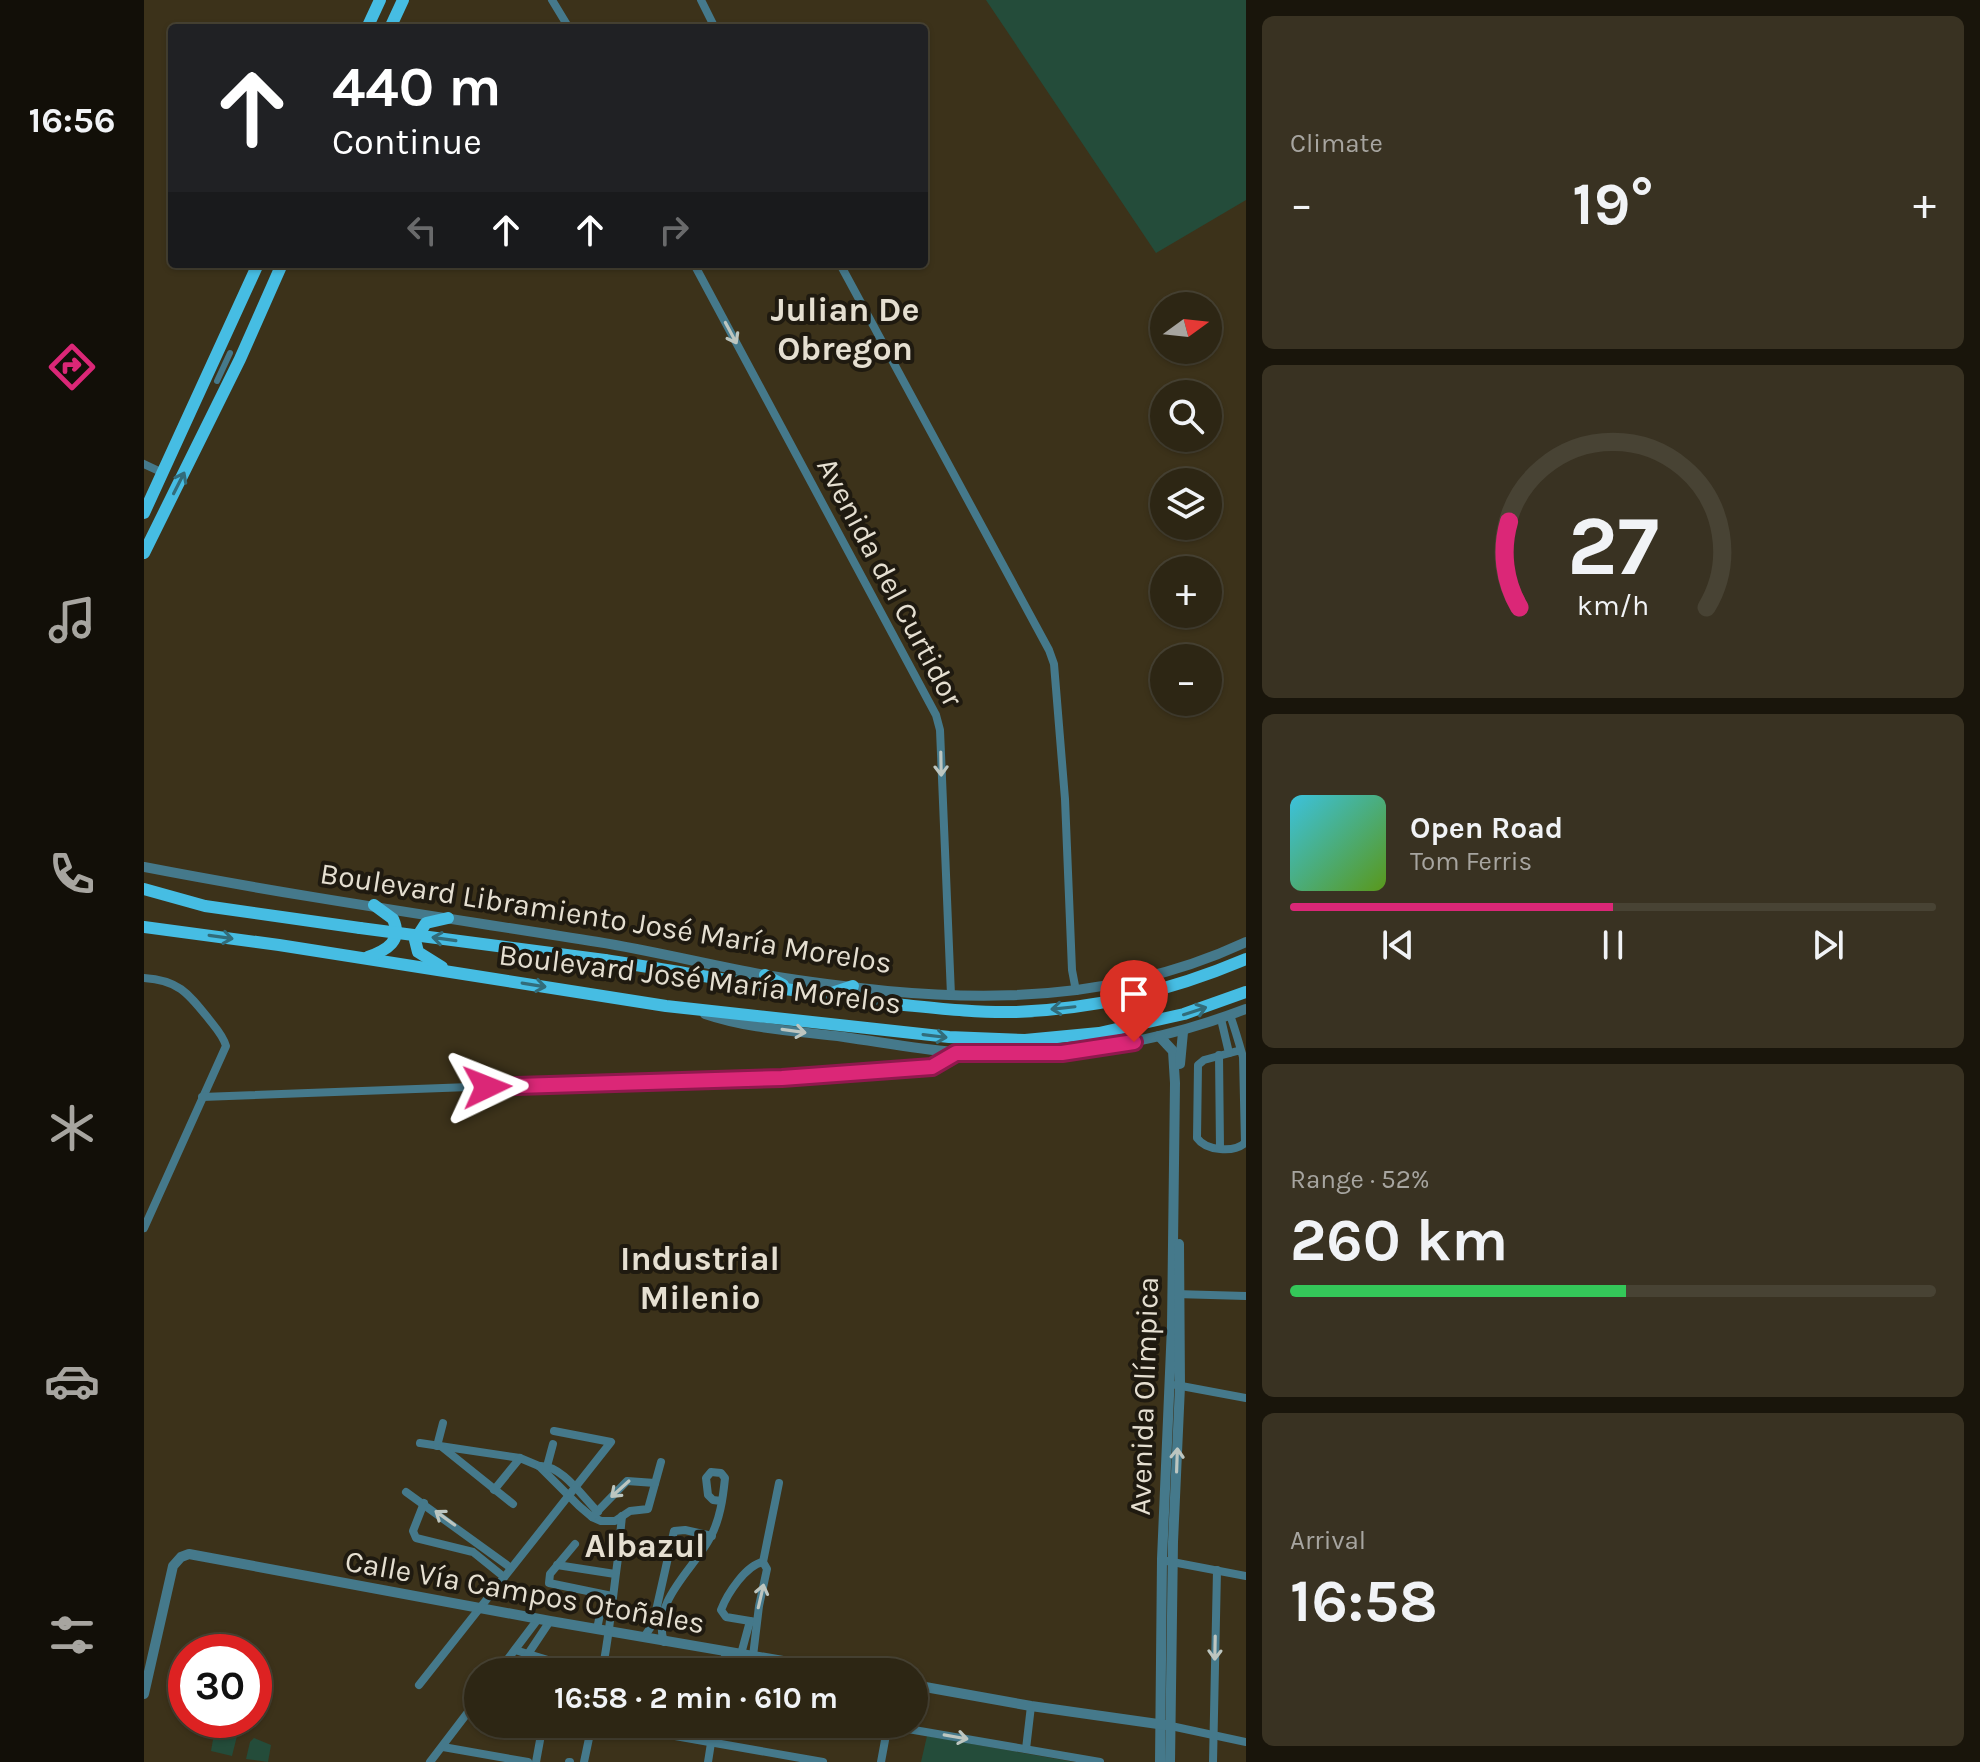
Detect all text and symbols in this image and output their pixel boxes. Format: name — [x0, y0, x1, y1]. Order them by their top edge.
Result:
text: 440 m — [332, 54, 501, 119]
icon: ahead — [200, 56, 304, 160]
text: 16:56 — [28, 99, 116, 141]
text: Continue — [332, 121, 482, 163]
text: Climate — [1290, 128, 1383, 159]
text: 19° — [1572, 169, 1654, 239]
text: − — [1290, 179, 1313, 230]
text: + — [1913, 179, 1936, 230]
icon: left — [400, 208, 444, 252]
icon: ahead — [484, 208, 528, 252]
icon: ahead — [568, 208, 612, 252]
icon: right — [652, 208, 696, 252]
district label: Julian De Obregon — [771, 290, 919, 369]
north arrow — [1150, 292, 1222, 364]
map controls — [1150, 292, 1222, 716]
one-way arrow — [723, 320, 739, 344]
icon: directions — [44, 339, 100, 395]
button: search — [1150, 380, 1222, 452]
street label: Avenida del Curtidor — [809, 451, 971, 713]
button: layers — [1150, 468, 1222, 540]
one-way arrow — [171, 471, 187, 495]
text: 27 — [1567, 497, 1659, 594]
button: + — [1150, 556, 1222, 628]
text: km/h — [1577, 589, 1649, 622]
icon: music — [44, 592, 100, 648]
button: − — [1150, 644, 1222, 716]
one-way arrow — [933, 750, 949, 777]
text: Open Road — [1410, 810, 1563, 846]
icon: phone — [44, 846, 100, 902]
text: Tom Ferris — [1410, 846, 1532, 877]
street label: Boulevard Libramiento José María Morelos — [317, 855, 895, 981]
icon: previous — [1376, 923, 1420, 967]
icon: pause — [1591, 923, 1635, 967]
icon: next — [1806, 923, 1850, 967]
one-way arrow — [208, 930, 233, 945]
one-way arrow — [432, 931, 457, 946]
street label: Boulevard José María Morelos — [497, 936, 903, 1022]
pin — [1100, 960, 1168, 1042]
icon: arrive — [1112, 972, 1156, 1016]
one-way arrow — [520, 978, 546, 993]
one-way arrow — [1050, 1001, 1077, 1016]
one-way arrow — [1182, 1002, 1207, 1017]
one-way arrow — [781, 1024, 806, 1039]
one-way arrow — [921, 1028, 948, 1043]
position arrow — [445, 1045, 529, 1129]
icon: climate — [44, 1100, 100, 1156]
text: Range · 52% — [1290, 1164, 1430, 1195]
text: 260 km — [1290, 1205, 1508, 1275]
district label: Industrial Milenio — [620, 1239, 780, 1318]
street label: Avenida Olímpica — [1122, 1276, 1166, 1516]
icon: car — [44, 1353, 100, 1409]
one-way arrow — [1170, 1447, 1185, 1474]
one-way arrow — [610, 1480, 630, 1498]
one-way arrow — [435, 1510, 456, 1527]
text: Arrival — [1290, 1525, 1366, 1556]
district label: Albazul — [585, 1526, 705, 1566]
street label: Calle Vía Campos Otoñales — [342, 1543, 708, 1641]
text: 16:58 — [1290, 1566, 1438, 1636]
one-way arrow — [754, 1584, 769, 1610]
icon: filters — [44, 1607, 100, 1663]
speed limit sign: 30 — [168, 1634, 272, 1738]
one-way arrow — [1208, 1634, 1223, 1661]
text: 16:58 · 2 min · 610 m — [554, 1680, 838, 1716]
one-way arrow — [943, 1731, 968, 1746]

